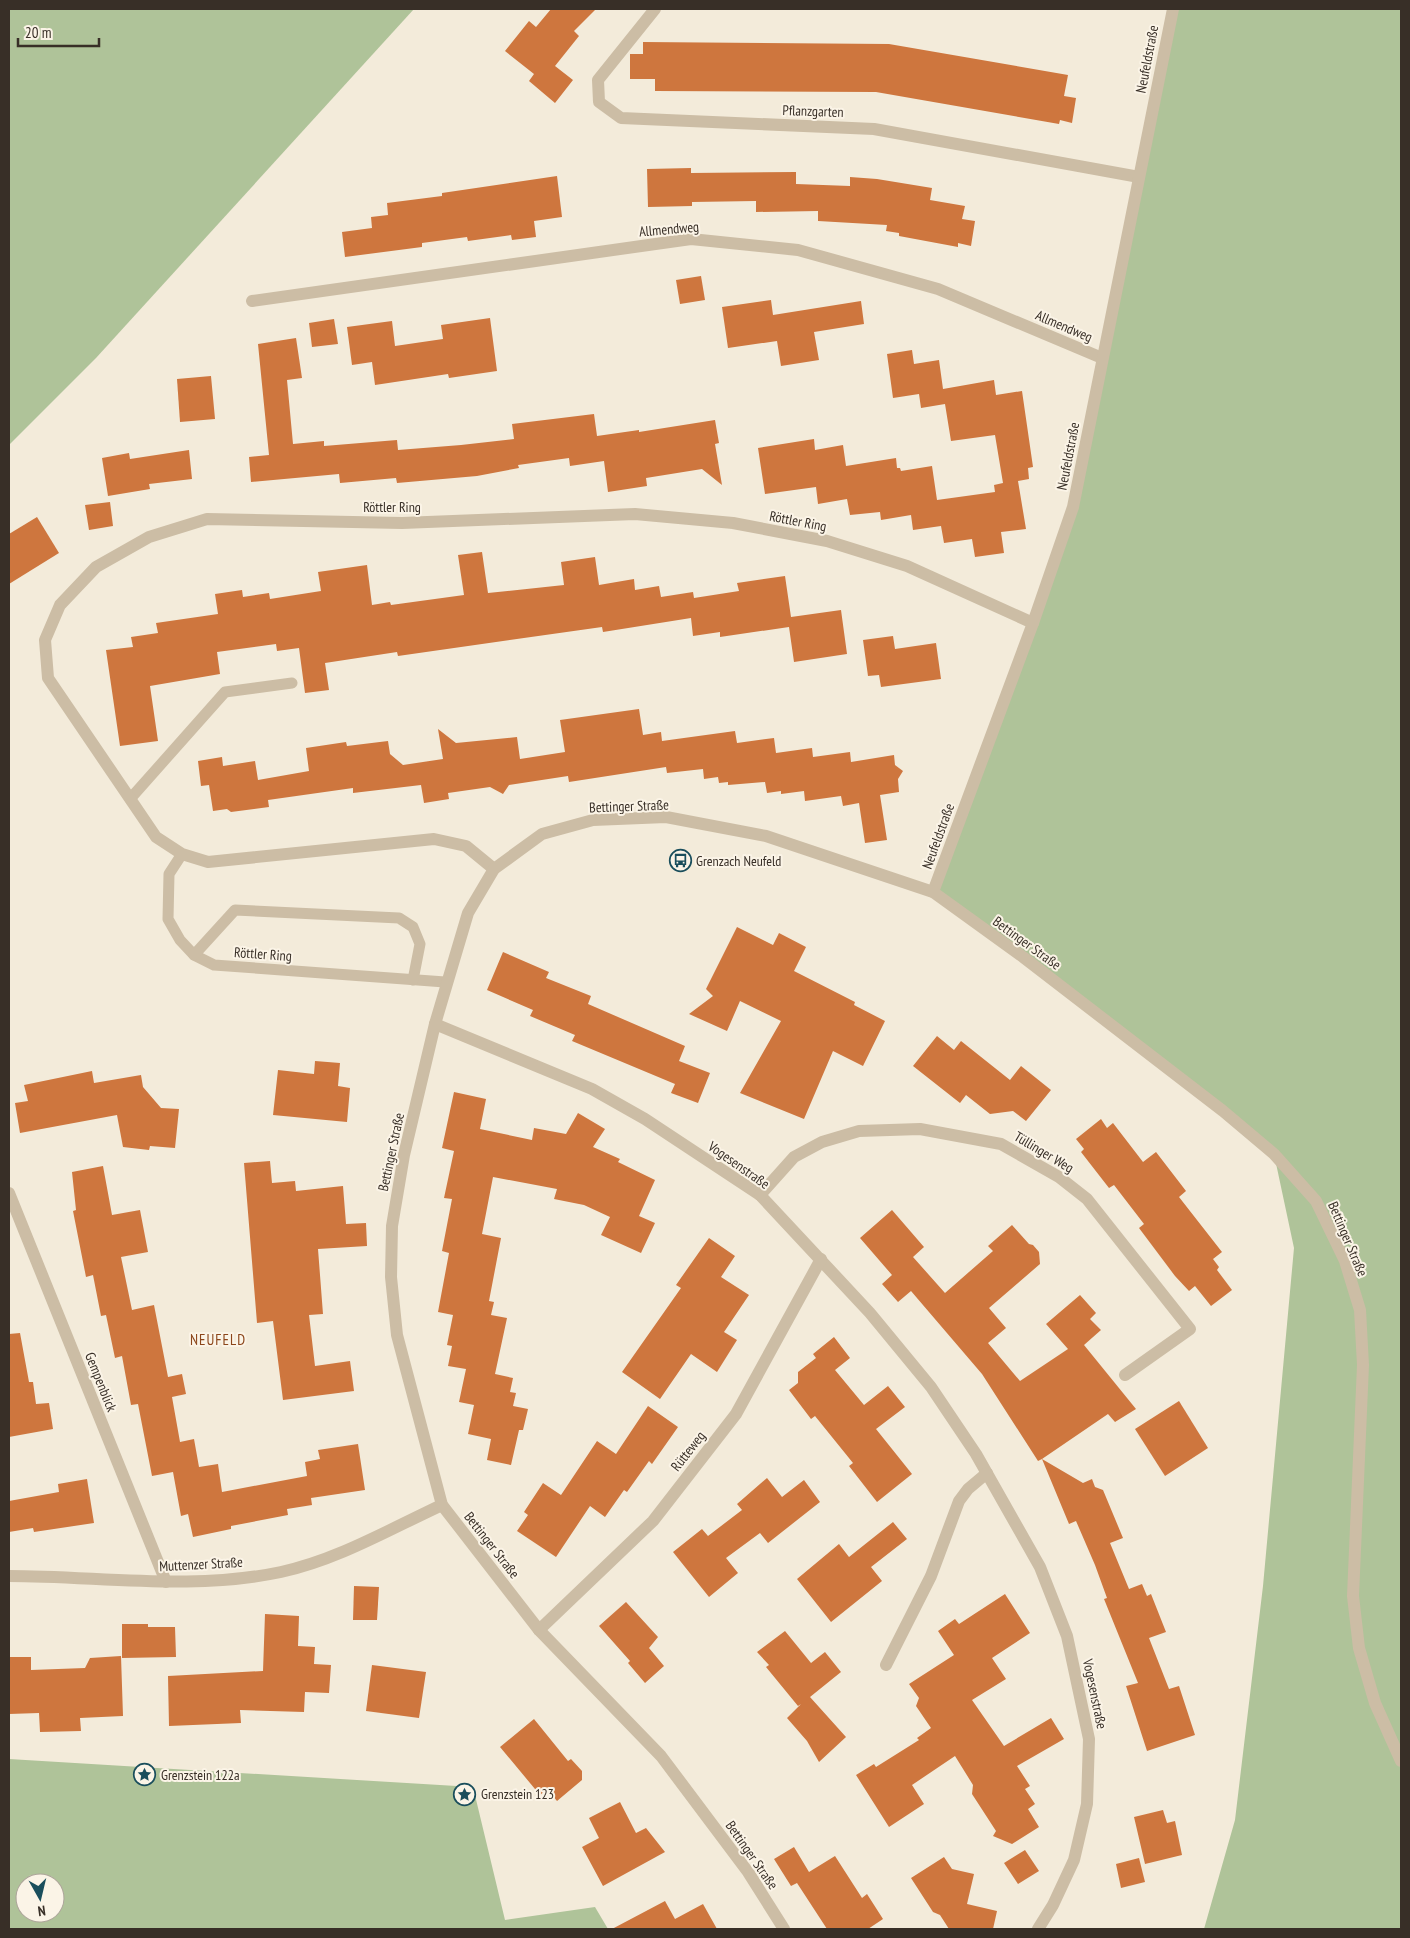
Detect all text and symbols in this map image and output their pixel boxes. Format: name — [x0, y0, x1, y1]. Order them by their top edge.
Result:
scale bar — [18, 15, 99, 47]
text: 20 m — [25, 23, 51, 42]
street label: Neufeldstraße — [1132, 23, 1162, 94]
street label: Pflanzgarten — [782, 101, 844, 121]
street label: Allmendweg — [638, 217, 700, 241]
street label: Allmendweg — [1033, 306, 1095, 346]
street label: Neufeldstraße — [1053, 420, 1083, 491]
street label: Röttler Ring — [363, 498, 421, 516]
street label: Röttler Ring — [768, 507, 828, 535]
street label: Bettinger Straße — [589, 796, 669, 816]
street label: Neufeldstraße — [918, 800, 958, 871]
bus stop icon: Grenzach Neufeld — [668, 849, 692, 873]
place label: Grenzach Neufeld — [696, 852, 781, 870]
street label: Bettinger Straße — [989, 912, 1065, 974]
street label: Röttler Ring — [234, 943, 292, 965]
street label: Bettinger Straße — [374, 1111, 408, 1193]
street label: Tüllinger Weg — [1011, 1127, 1077, 1177]
street label: Vogesenstraße — [704, 1137, 773, 1193]
street label: Bettinger Straße — [1324, 1199, 1372, 1279]
district label: NEUFELD — [190, 1330, 246, 1349]
street label: Gempenblick — [81, 1350, 121, 1415]
street label: Rütteweg — [667, 1427, 709, 1475]
street label: Bettinger Straße — [460, 1508, 524, 1582]
street label: Muttenzer Straße — [159, 1553, 244, 1575]
street label: Vogesenstraße — [1079, 1656, 1111, 1731]
place icon: Grenzstein 122a — [133, 1763, 157, 1787]
place label: Grenzstein 122a — [161, 1766, 240, 1784]
place icon: Grenzstein 123 — [453, 1782, 477, 1806]
place label: Grenzstein 123 — [481, 1785, 554, 1803]
street label: Bettinger Straße — [722, 1817, 782, 1893]
north arrow — [15, 1873, 65, 1923]
text: N — [37, 1901, 47, 1920]

